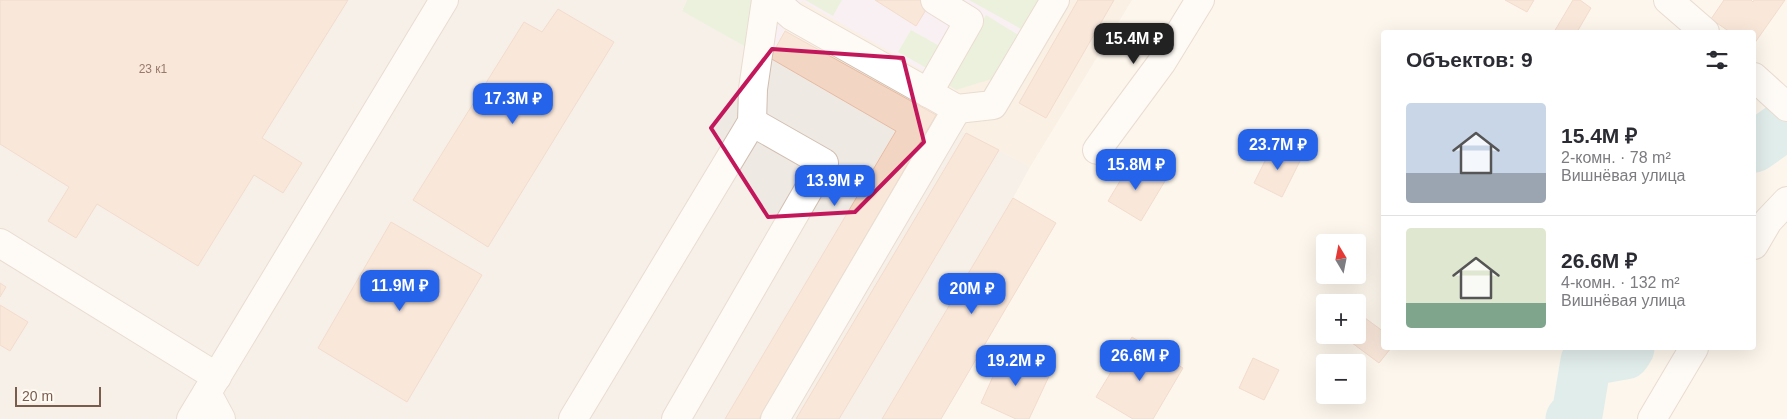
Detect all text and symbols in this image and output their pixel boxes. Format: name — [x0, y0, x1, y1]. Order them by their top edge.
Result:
pin: 15.4M ₽ — [1088, 22, 1180, 65]
text: 15.4M ₽ — [1105, 30, 1163, 47]
icon: filters — [1703, 46, 1731, 74]
text: Объектов: 9 — [1406, 48, 1533, 71]
house number: 23 к1 — [139, 62, 168, 76]
pin: 17.3M ₽ — [467, 82, 559, 125]
text: 17.3M ₽ — [484, 90, 542, 107]
icon: home — [1446, 123, 1506, 183]
text: 15.4M ₽ — [1561, 124, 1637, 147]
pin: 23.7M ₽ — [1232, 128, 1324, 171]
text: 23.7M ₽ — [1249, 136, 1307, 153]
pin: 15.8M ₽ — [1090, 148, 1182, 191]
text: 2-комн. · 78 m² — [1561, 149, 1671, 166]
text: 15.8M ₽ — [1107, 156, 1165, 173]
pin: 13.9M ₽ — [789, 164, 881, 207]
text: Вишнёвая улица — [1561, 167, 1686, 184]
text: 13.9M ₽ — [806, 172, 864, 189]
north arrow — [1316, 234, 1366, 284]
map controls — [1316, 234, 1366, 404]
icon: home — [1446, 248, 1506, 308]
text: 26.6M ₽ — [1561, 249, 1637, 272]
pin: 11.9M ₽ — [354, 270, 446, 312]
pin: 20M ₽ — [937, 272, 1007, 315]
text: 4-комн. · 132 m² — [1561, 274, 1680, 291]
text: 11.9M ₽ — [371, 277, 429, 294]
text: 20M ₽ — [950, 280, 994, 297]
text: Вишнёвая улица — [1561, 292, 1686, 309]
button: + — [1316, 294, 1366, 344]
pin: 26.6M ₽ — [1094, 340, 1186, 382]
pin: 19.2M ₽ — [970, 344, 1062, 387]
text: 26.6M ₽ — [1111, 347, 1169, 364]
text: 19.2M ₽ — [987, 352, 1045, 369]
button: − — [1316, 354, 1366, 404]
scale bar — [15, 384, 101, 407]
text: 20 m — [22, 388, 53, 404]

